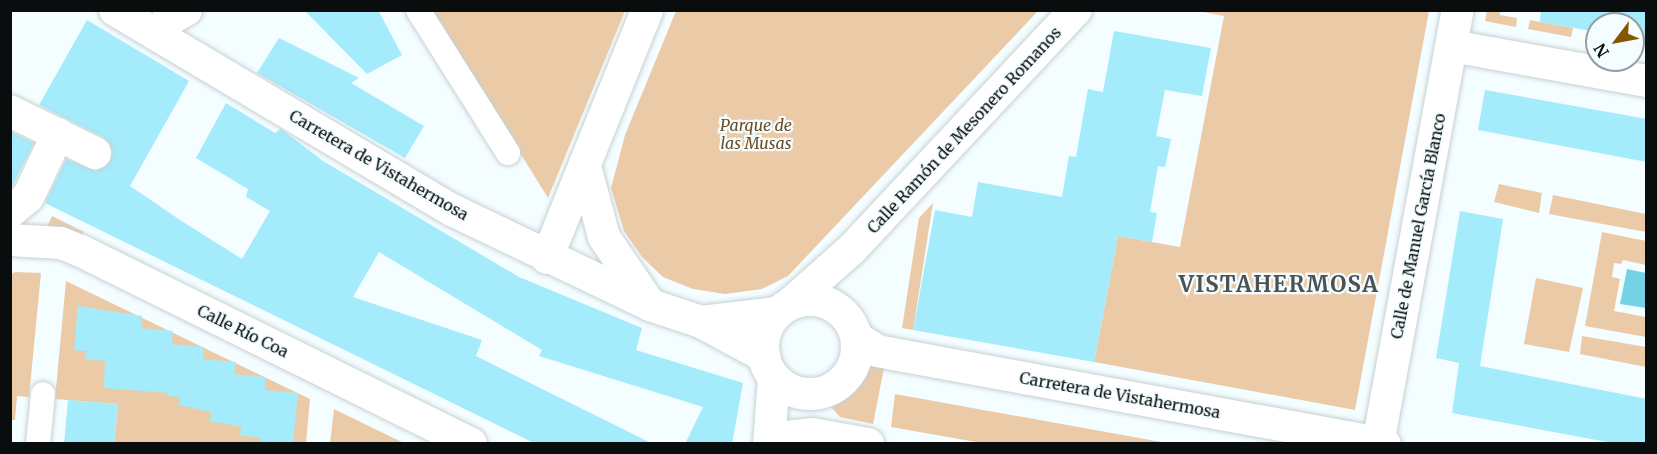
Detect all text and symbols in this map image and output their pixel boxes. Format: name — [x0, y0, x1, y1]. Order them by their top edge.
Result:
north arrow — [1585, 12, 1645, 72]
street label: Calle Ramón de Mesonero Romanos — [863, 23, 1065, 237]
text: N — [1590, 40, 1613, 61]
street label: Carretera de Vistahermosa — [286, 106, 472, 224]
street label: Calle de Manuel García Blanco — [1387, 112, 1449, 340]
park label: Parque de las Musas — [720, 115, 792, 153]
district label: VISTAHERMOSA — [1179, 272, 1379, 298]
street label: Calle Río Coa — [194, 301, 292, 361]
street label: Carretera de Vistahermosa — [1018, 368, 1222, 422]

